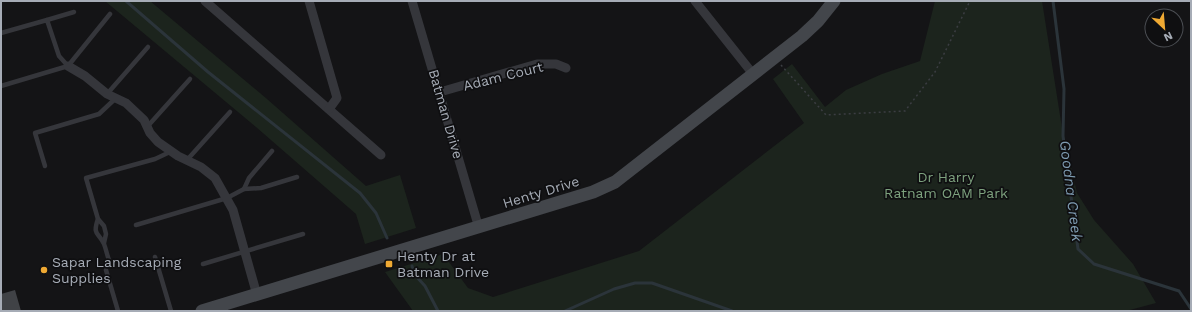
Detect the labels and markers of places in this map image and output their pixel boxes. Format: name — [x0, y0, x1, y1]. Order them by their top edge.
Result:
place label: Henty Dr at Batman Drive — [397, 248, 489, 280]
place label: Sapar Landscaping Supplies — [52, 254, 182, 286]
marker: Henty Dr at Batman Drive — [384, 259, 394, 269]
marker: Sapar Landscaping Supplies — [39, 265, 49, 275]

